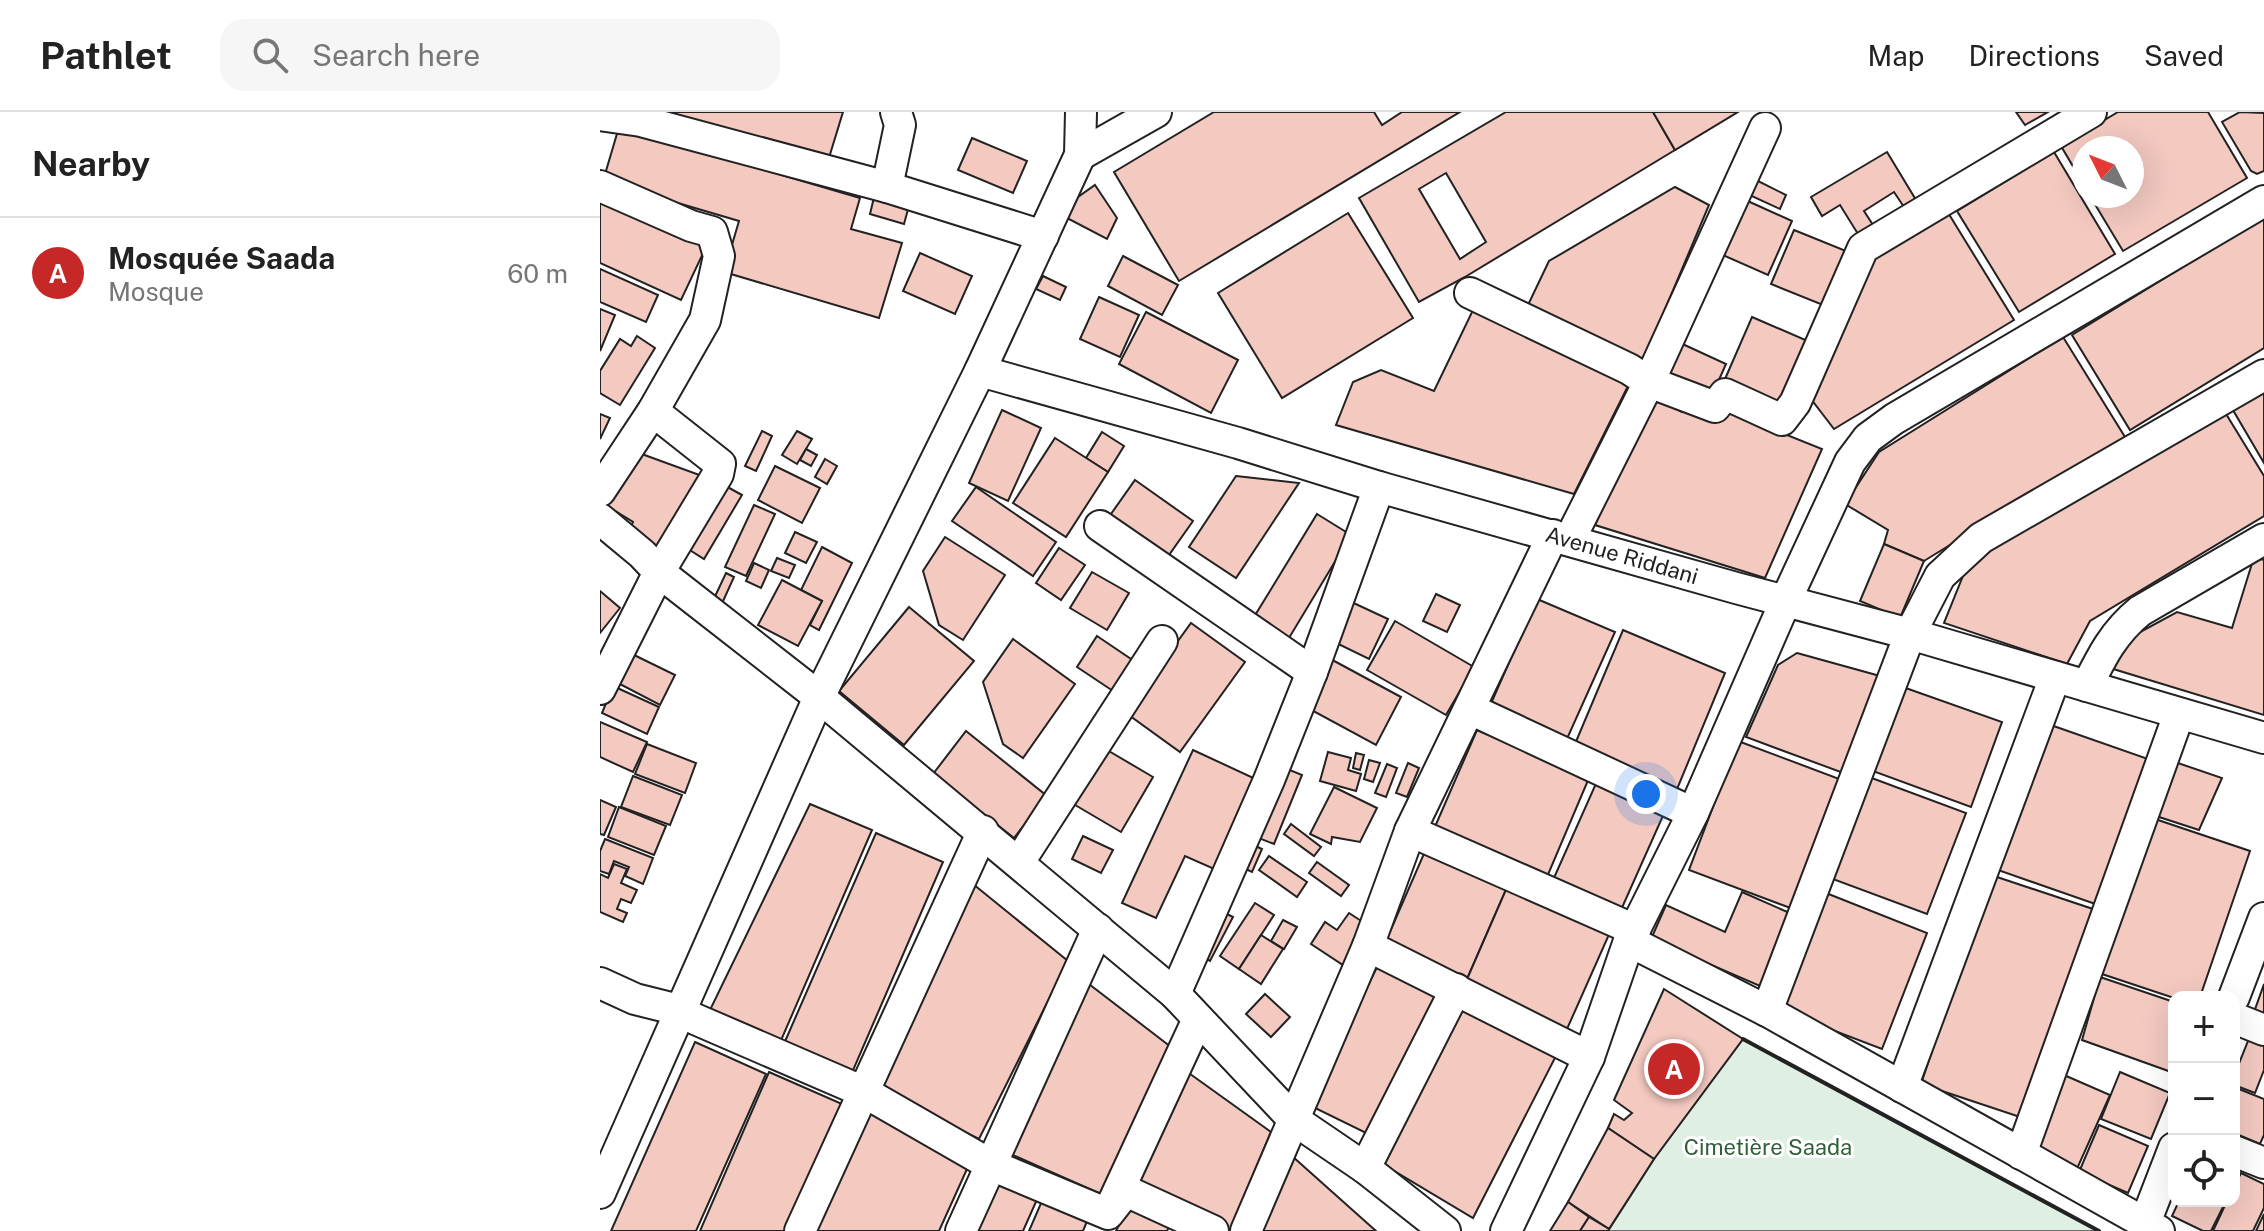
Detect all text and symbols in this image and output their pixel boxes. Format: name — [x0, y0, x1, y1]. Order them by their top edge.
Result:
search box — [220, 19, 780, 91]
text: Pathlet — [40, 33, 172, 78]
icon: search — [248, 33, 292, 77]
text: Search here — [312, 37, 480, 73]
text: Map — [1868, 39, 1924, 72]
text: Directions — [1968, 39, 2100, 72]
text: Saved — [2144, 39, 2224, 72]
north arrow — [2072, 136, 2144, 208]
text: Nearby — [32, 144, 150, 184]
text: Mosquée Saada — [108, 240, 335, 276]
text: A — [49, 258, 67, 289]
text: 60 m — [507, 258, 568, 289]
text: Mosque — [108, 276, 204, 307]
street label: Avenue Riddani — [1543, 521, 1701, 589]
your location — [1626, 774, 1666, 814]
map controls — [2168, 991, 2240, 1207]
button: + — [2168, 991, 2240, 1063]
pin: A — [1648, 1039, 1700, 1099]
button: − — [2168, 1063, 2240, 1135]
park label: Cimetière Saada — [1684, 1134, 1852, 1160]
button: locate — [2168, 1135, 2240, 1207]

